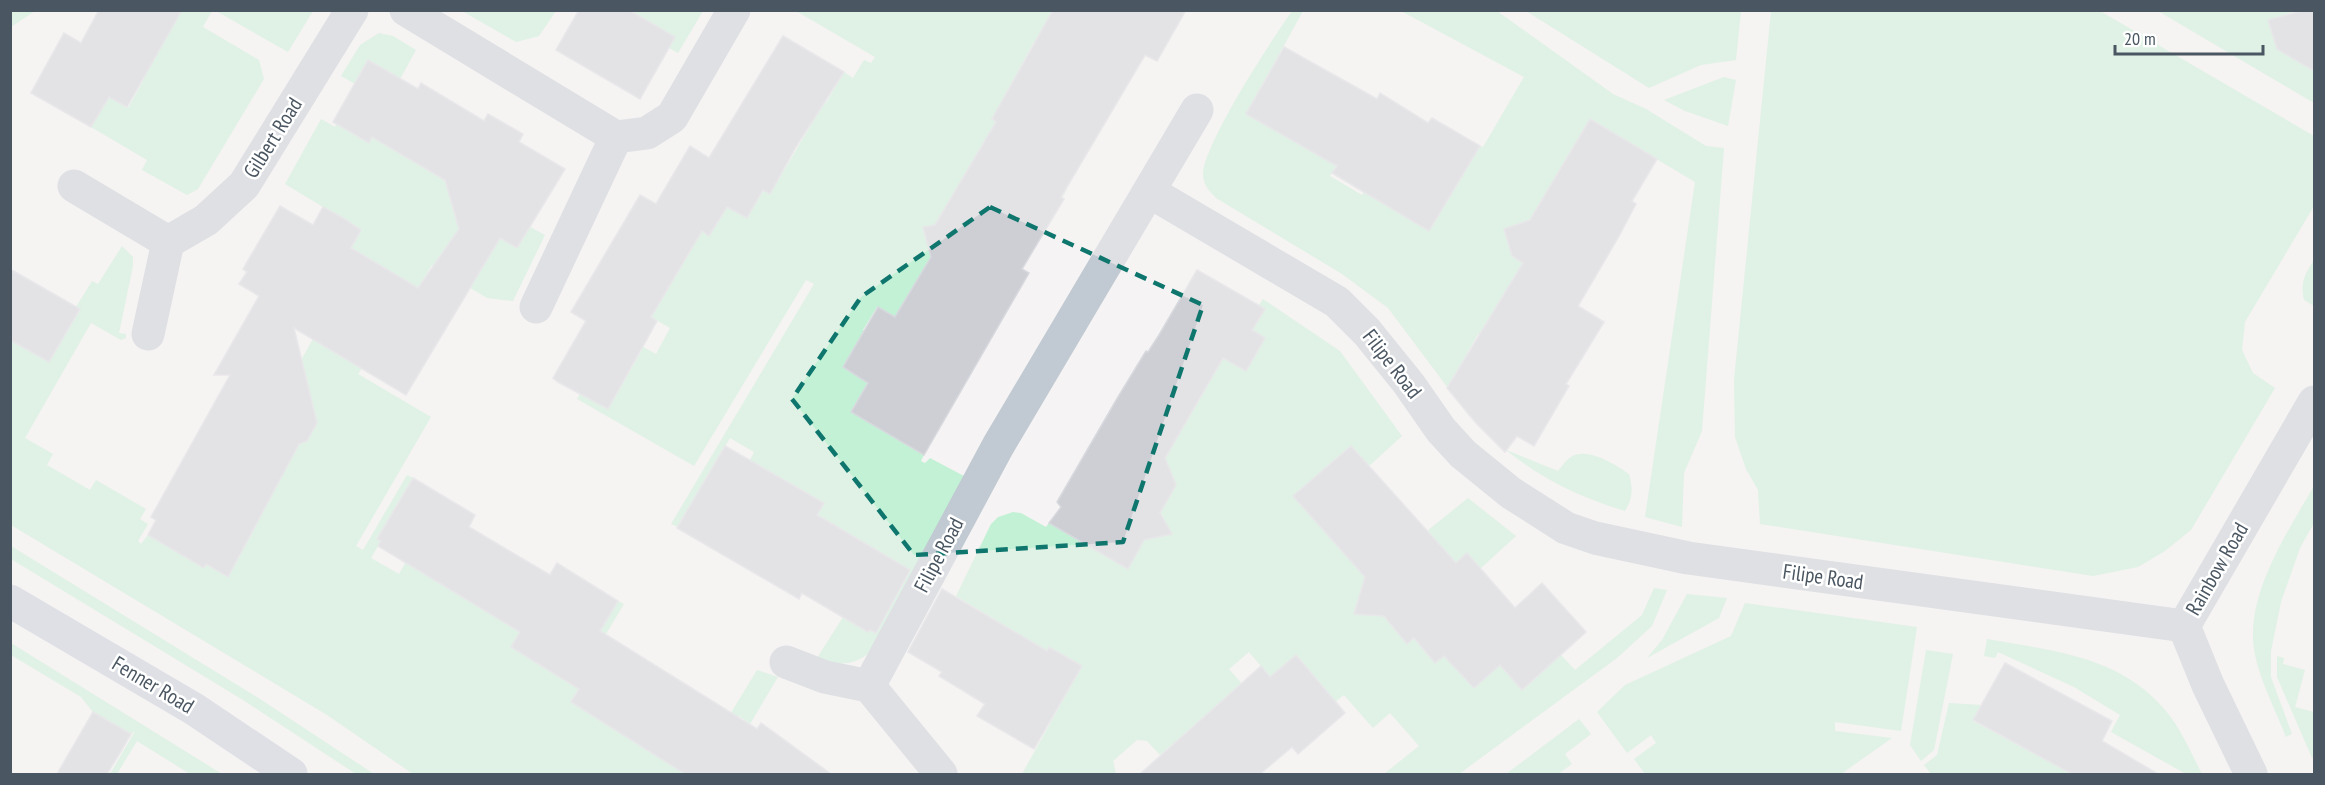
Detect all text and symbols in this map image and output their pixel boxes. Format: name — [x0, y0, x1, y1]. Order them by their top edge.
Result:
scale bar — [2115, 18, 2264, 56]
text: 20 m — [2124, 27, 2156, 50]
street label: Gilbert Road — [237, 92, 308, 183]
street label: Filipe Road — [1357, 324, 1428, 404]
street label: Filipe Road — [908, 513, 969, 597]
street label: Rainbow Road — [2179, 518, 2254, 620]
street label: Filipe Road — [1781, 558, 1865, 595]
street label: Fenner Road — [108, 650, 199, 719]

